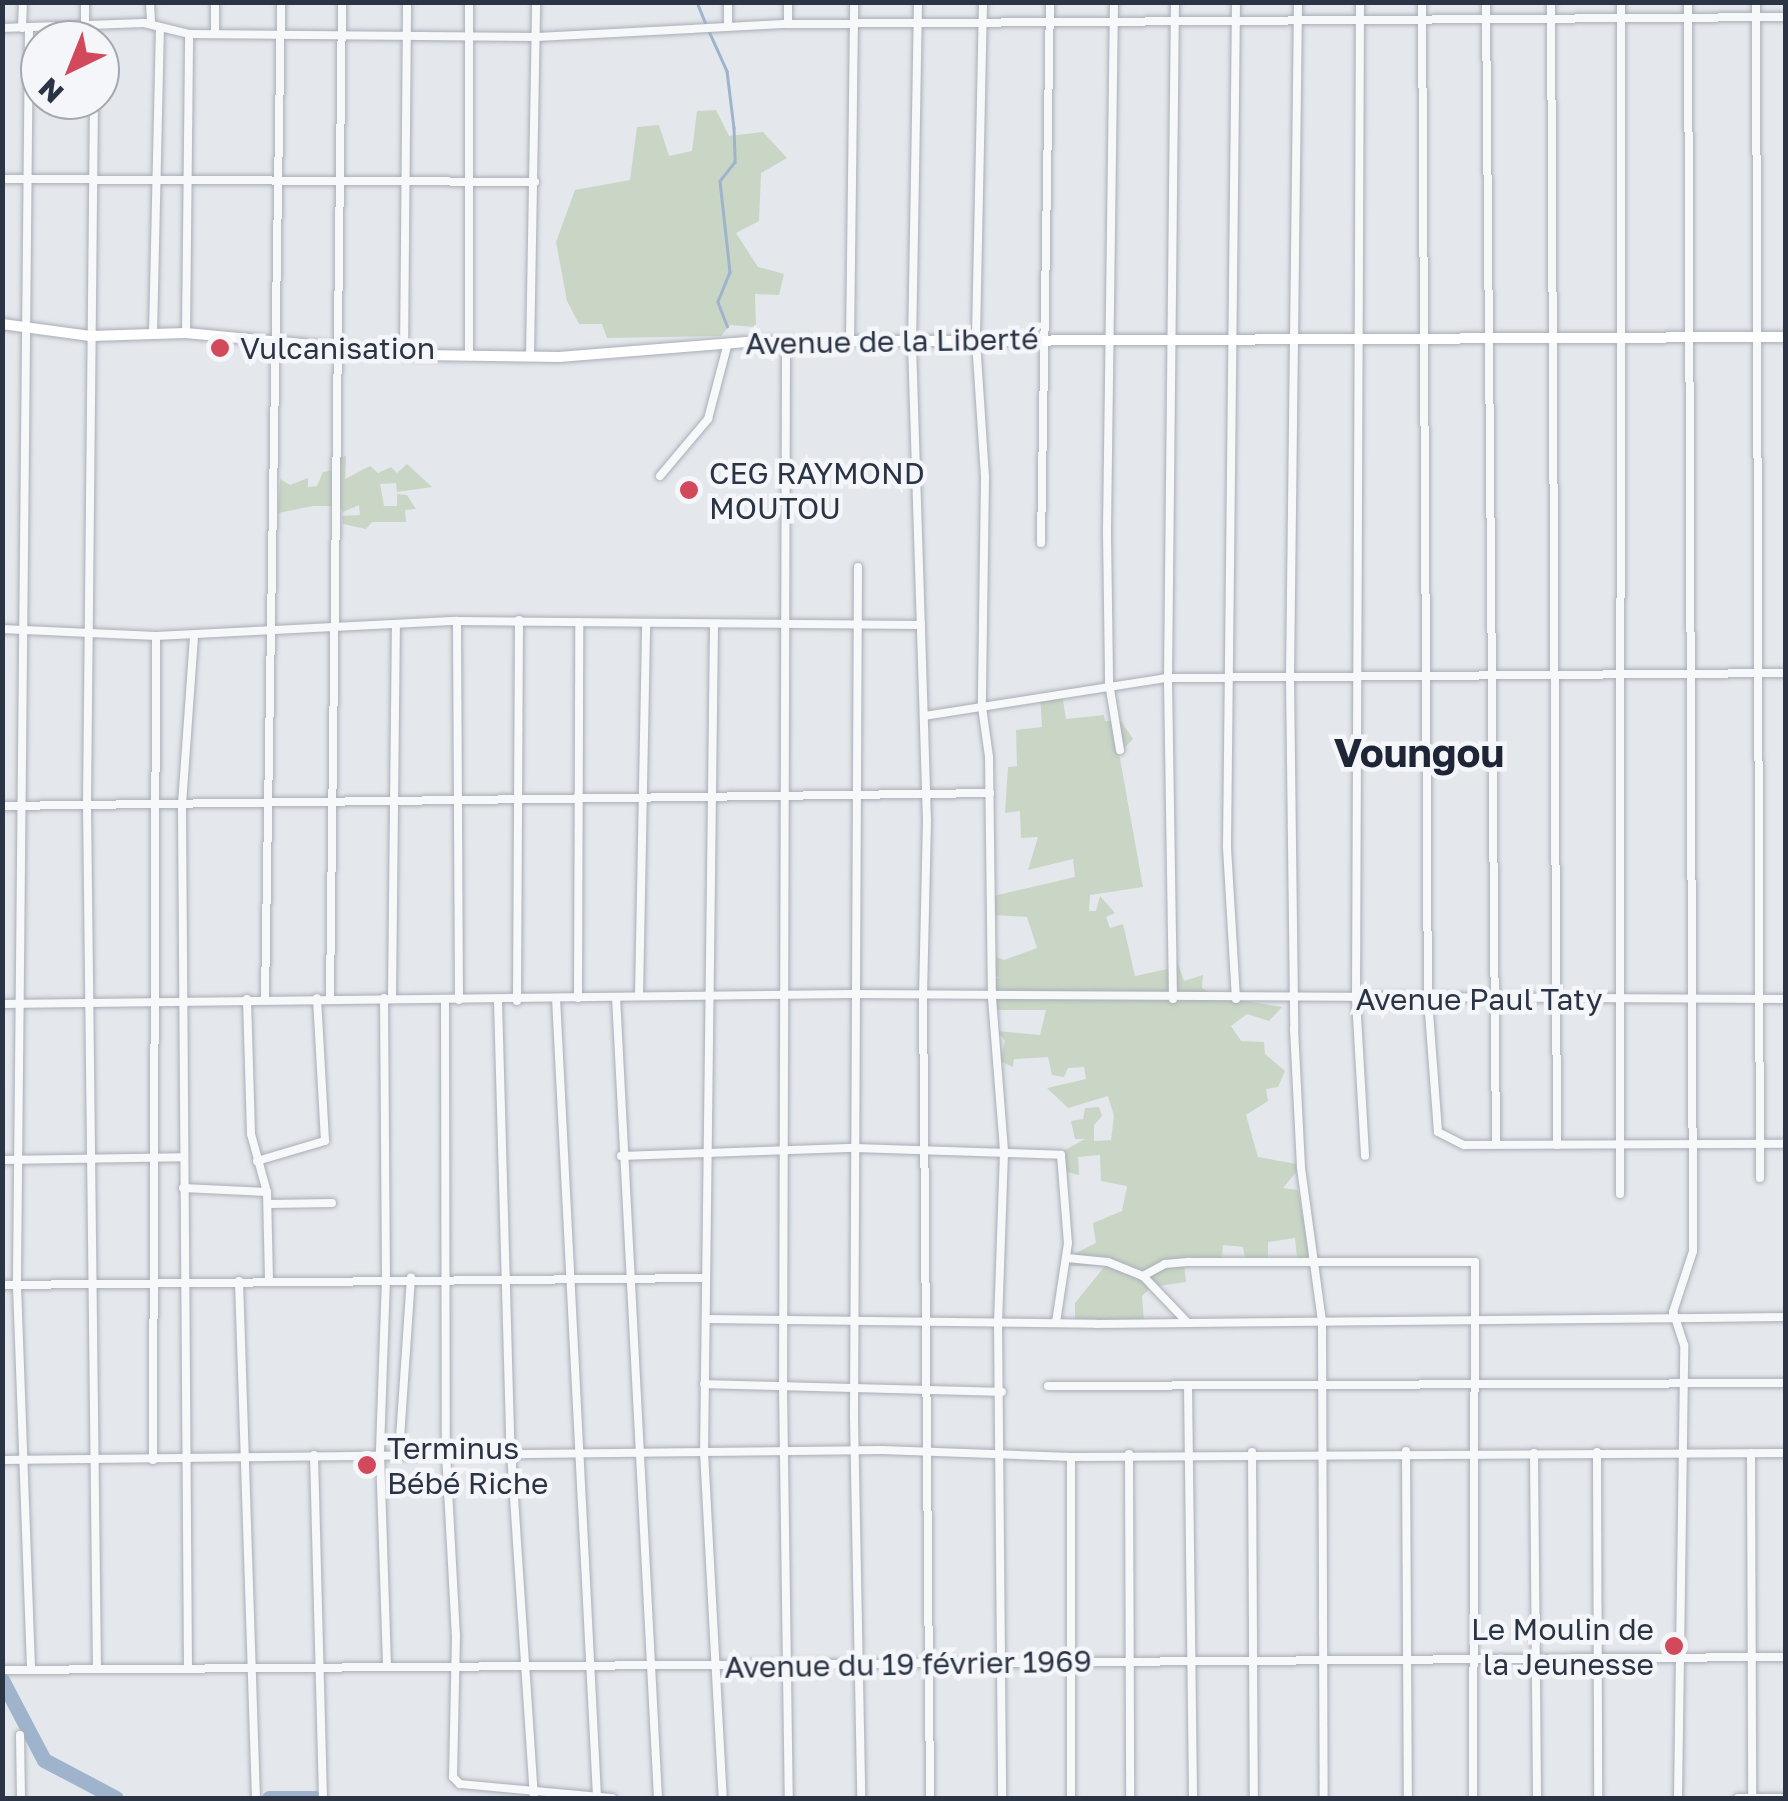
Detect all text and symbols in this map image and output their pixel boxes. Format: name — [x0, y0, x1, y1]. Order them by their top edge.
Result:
north arrow — [20, 20, 120, 120]
text: N — [32, 72, 70, 110]
street label: Avenue de la Liberté — [745, 320, 1039, 362]
place label: Vulcanisation — [240, 330, 435, 366]
marker: Vulcanisation — [209, 337, 231, 359]
place label: CEG RAYMOND MOUTOU — [709, 455, 925, 526]
marker: CEG RAYMOND MOUTOU — [678, 479, 700, 501]
district label: Voungou — [1334, 728, 1504, 776]
street label: Avenue Paul Taty — [1356, 981, 1602, 1017]
place label: Terminus Bébé Riche — [387, 1430, 548, 1500]
marker: Terminus Bébé Riche — [356, 1454, 378, 1476]
place label: Le Moulin de la Jeunesse — [1471, 1611, 1654, 1682]
marker: Le Moulin de la Jeunesse — [1663, 1635, 1685, 1657]
street label: Avenue du 19 février 1969 — [724, 1643, 1092, 1685]

